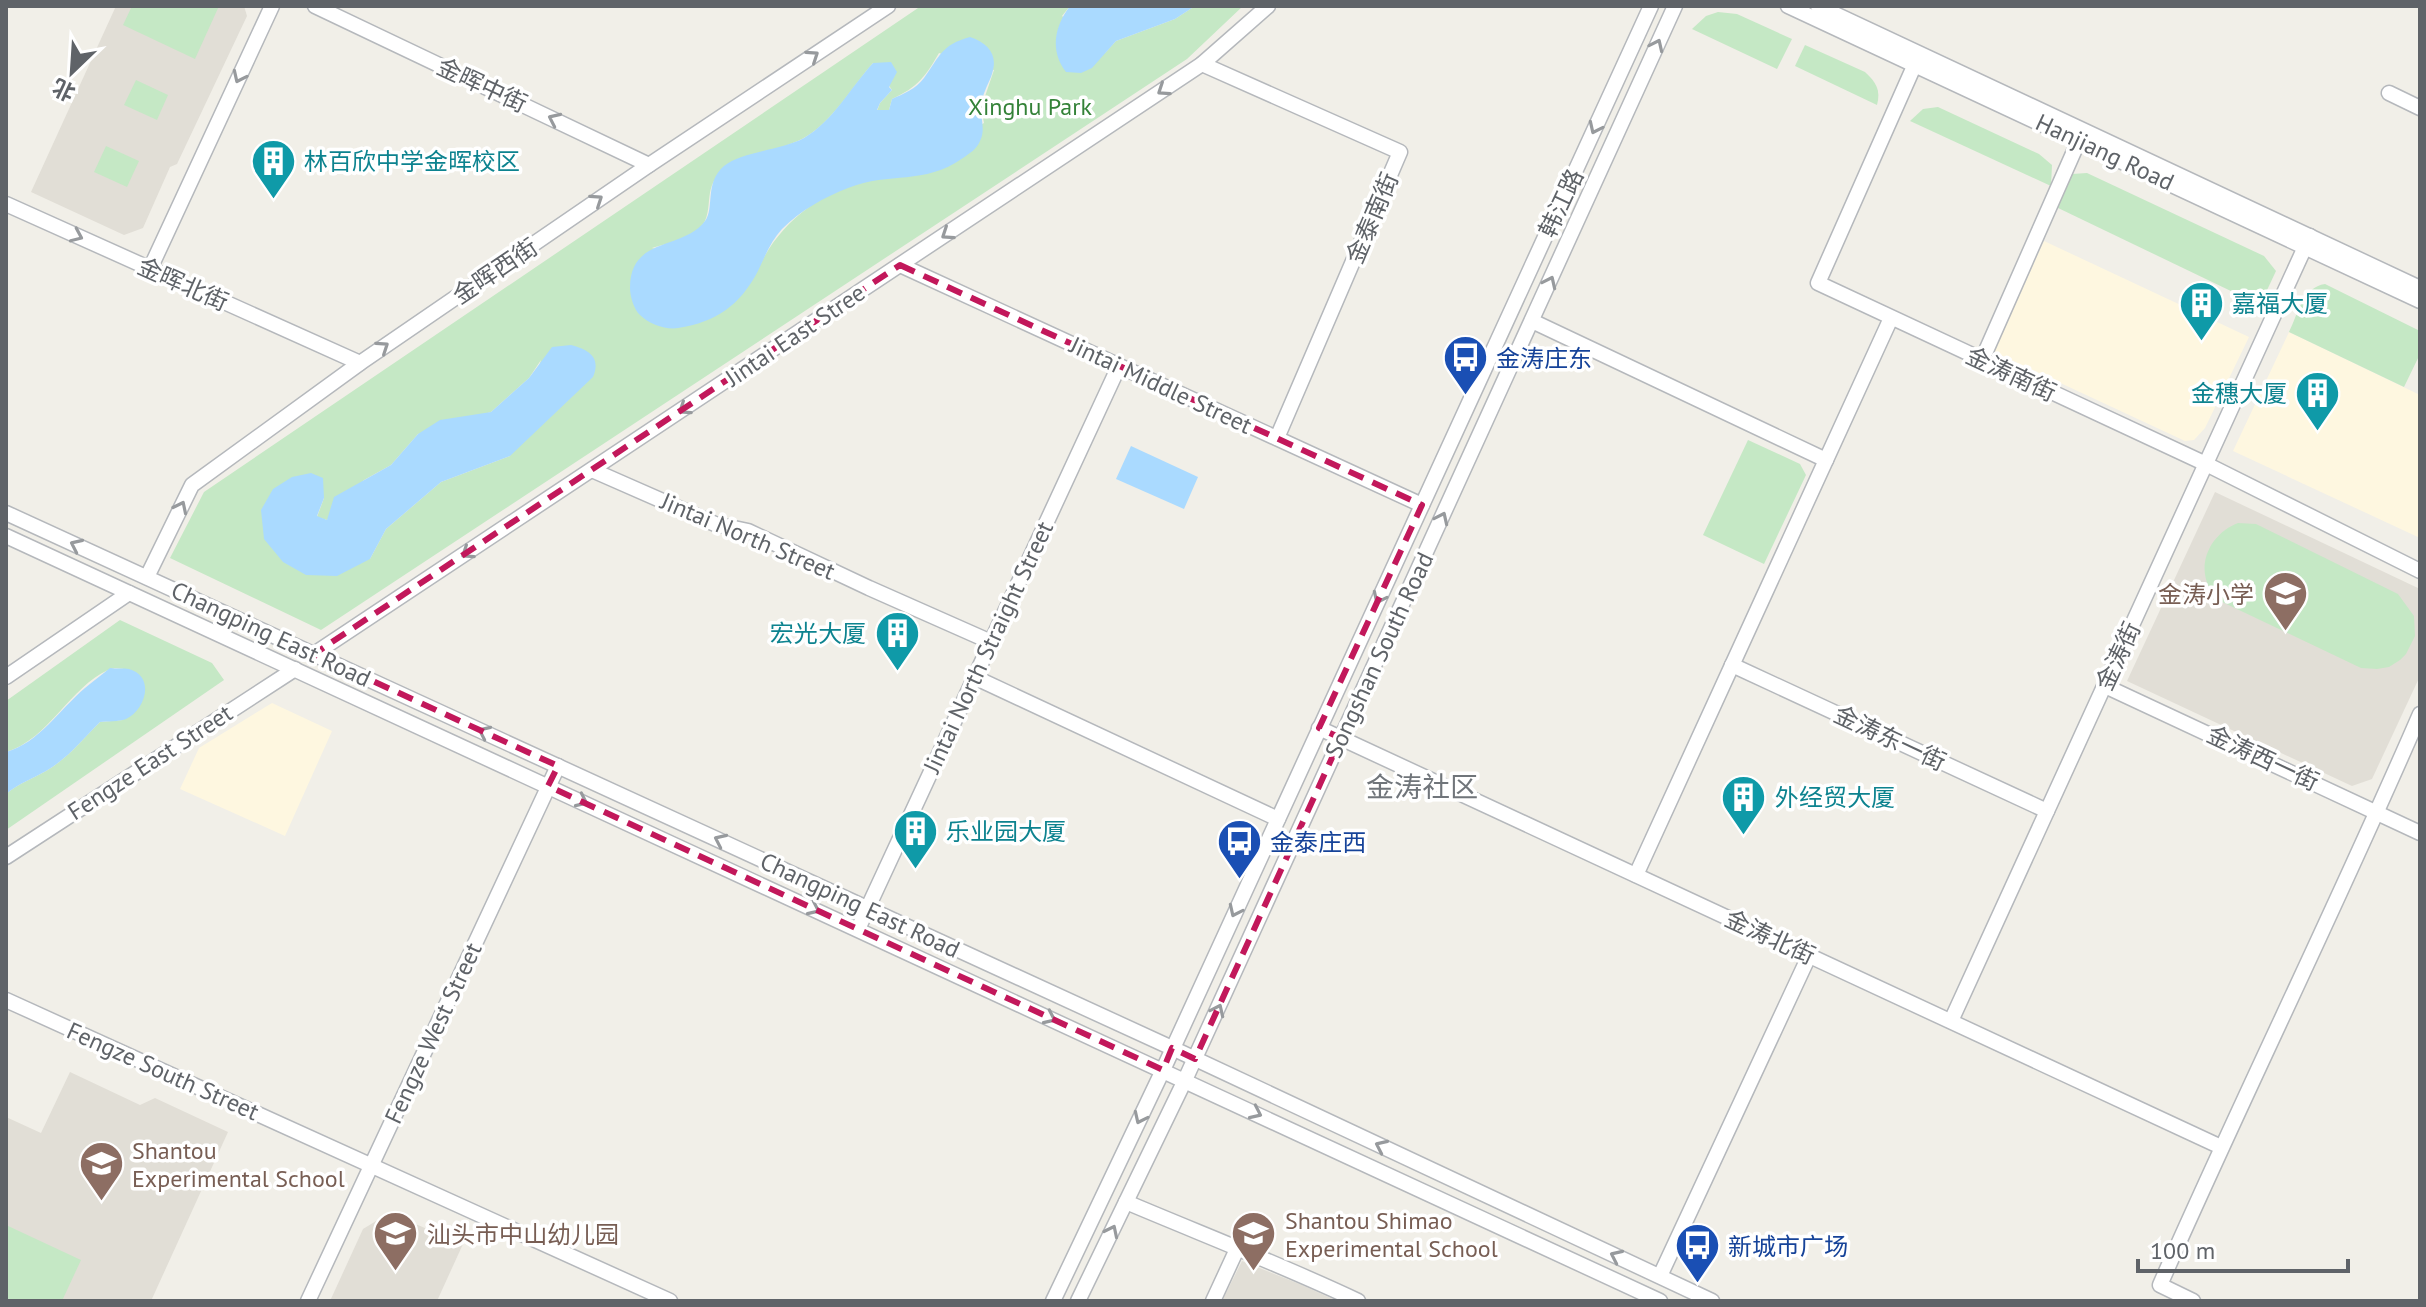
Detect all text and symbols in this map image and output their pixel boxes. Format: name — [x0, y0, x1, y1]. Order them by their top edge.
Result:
north arrow — [32, 32, 112, 112]
one-way arrow — [1648, 39, 1664, 53]
street label: 金晖中街 — [432, 51, 532, 119]
one-way arrow — [805, 51, 819, 66]
one-way arrow — [233, 69, 249, 83]
text: 北 — [48, 73, 79, 107]
one-way arrow — [1158, 80, 1172, 95]
park label: Xinghu Park — [968, 91, 1092, 122]
street label: Hanjiang Road — [2031, 106, 2179, 198]
one-way arrow — [547, 113, 562, 129]
one-way arrow — [1589, 119, 1605, 134]
building icon: 林百欣中学金晖校区 — [249, 137, 297, 200]
place label: 林百欣中学金晖校区 — [304, 146, 520, 177]
street label: 韩江路 — [1532, 164, 1590, 242]
street label: 金泰南街 — [1339, 168, 1405, 268]
one-way arrow — [589, 195, 603, 210]
one-way arrow — [941, 224, 956, 239]
one-way arrow — [69, 227, 83, 243]
street label: 金晖西街 — [447, 231, 543, 311]
street label: 金晖北街 — [133, 250, 233, 318]
one-way arrow — [1540, 275, 1556, 290]
street label: Jintai East Stree — [718, 277, 871, 394]
building icon: 嘉福大厦 — [2177, 279, 2225, 342]
place label: 嘉福大厦 — [2232, 288, 2328, 319]
street label: Jintai Middle Street — [1064, 329, 1257, 441]
bus stop icon: 金涛庄东 — [1441, 334, 1489, 397]
street label: 金涛南街 — [1961, 340, 2061, 408]
one-way arrow — [374, 342, 388, 357]
place label: 金涛庄东 — [1496, 343, 1592, 374]
building icon: 金穗大厦 — [2294, 369, 2342, 432]
place label: 金穗大厦 — [2191, 378, 2287, 409]
one-way arrow — [678, 399, 692, 414]
street label: Jintai North Street — [655, 485, 840, 587]
one-way arrow — [171, 501, 187, 515]
one-way arrow — [1432, 512, 1448, 526]
street label: Jintai North Straight Street — [916, 516, 1060, 779]
one-way arrow — [70, 539, 85, 555]
one-way arrow — [462, 543, 476, 558]
street label: Songshan South Road — [1318, 547, 1440, 763]
school or university icon: 金涛小学 — [2261, 570, 2309, 633]
street label: Changping East Road — [166, 574, 376, 694]
place label: 金涛小学 — [2158, 579, 2254, 610]
one-way arrow — [1373, 590, 1389, 605]
building icon: 宏光大厦 — [873, 609, 921, 672]
street label: 金涛街 — [2089, 617, 2147, 695]
place label: 宏光大厦 — [770, 618, 866, 649]
street label: Fengze East Street — [62, 697, 238, 827]
street label: 金涛东一街 — [1829, 699, 1951, 777]
street label: 金涛西一街 — [2202, 719, 2324, 797]
one-way arrow — [477, 726, 492, 742]
district label: 金涛社区 — [1366, 768, 1478, 805]
building icon: 外经贸大厦 — [1720, 773, 1768, 836]
place label: 外经贸大厦 — [1775, 782, 1895, 813]
one-way arrow — [573, 791, 588, 807]
building icon: 乐业园大厦 — [891, 807, 939, 870]
place label: 乐业园大厦 — [946, 816, 1066, 847]
bus stop icon: 金泰庄西 — [1215, 818, 1263, 881]
place label: 金泰庄西 — [1270, 827, 1366, 858]
one-way arrow — [714, 834, 728, 850]
street label: Changping East Road — [755, 845, 965, 965]
one-way arrow — [806, 899, 821, 915]
one-way arrow — [1229, 903, 1245, 917]
street label: 金涛北街 — [1720, 903, 1820, 971]
street label: Fengze West Street — [378, 938, 488, 1128]
one-way arrow — [1208, 1003, 1224, 1018]
one-way arrow — [1042, 1008, 1056, 1024]
street label: Fengze South Street — [62, 1015, 264, 1127]
one-way arrow — [1248, 1103, 1262, 1119]
one-way arrow — [1134, 1110, 1150, 1125]
place label: Shantou Experimental School — [132, 1135, 345, 1194]
one-way arrow — [1375, 1139, 1389, 1155]
school or university icon: Shantou Experimental School — [77, 1140, 125, 1203]
place label: Shantou Shimao Experimental School — [1285, 1205, 1498, 1264]
school or university icon: 汕头市中山幼儿园 — [372, 1210, 420, 1273]
school or university icon: Shantou Shimao Experimental School — [1230, 1210, 1278, 1273]
place label: 汕头市中山幼儿园 — [427, 1219, 619, 1250]
bus stop icon: 新城市广场 — [1673, 1222, 1721, 1285]
scale bar — [2138, 1223, 2348, 1273]
one-way arrow — [1102, 1224, 1118, 1239]
place label: 新城市广场 — [1728, 1231, 1848, 1262]
text: 100 m — [2150, 1235, 2215, 1266]
one-way arrow — [1610, 1250, 1625, 1266]

